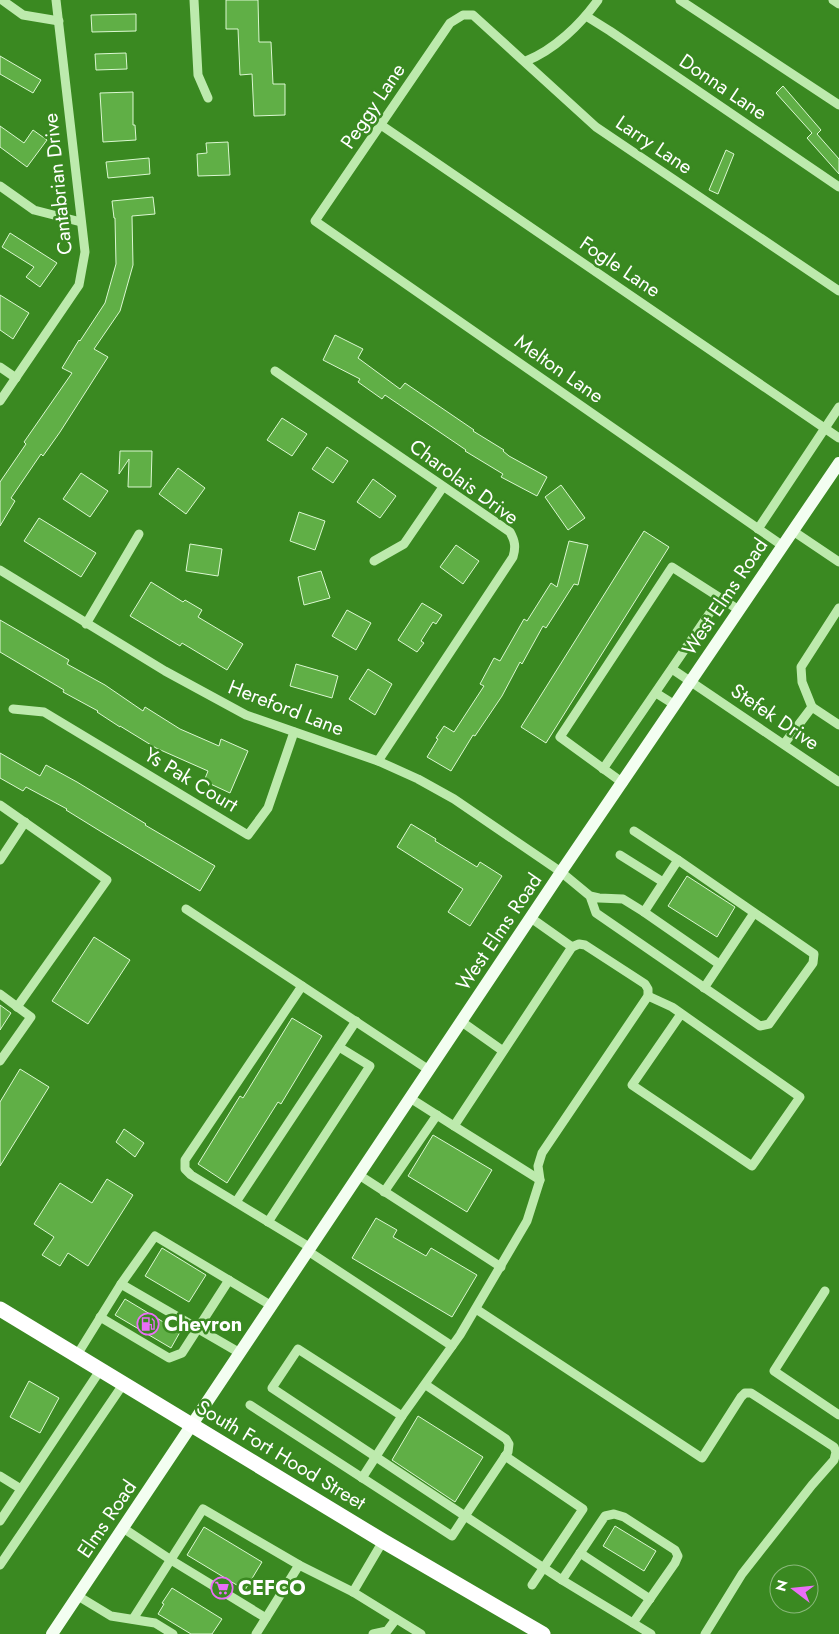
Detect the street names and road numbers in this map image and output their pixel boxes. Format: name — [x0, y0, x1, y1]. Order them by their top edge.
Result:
street label: Donna Lane — [673, 47, 773, 127]
street label: Peggy Lane — [334, 57, 412, 155]
street label: Larry Lane — [610, 109, 698, 181]
street label: Cantabrian Drive — [36, 112, 80, 256]
street label: Fogle Lane — [574, 229, 666, 305]
street label: Melton Lane — [509, 328, 609, 410]
street label: Charolais Drive — [403, 432, 525, 532]
street label: West Elms Road — [675, 533, 775, 661]
street label: Hereford Lane — [224, 673, 348, 743]
street label: Stefek Drive — [725, 677, 825, 757]
street label: Ys Pak Court — [139, 741, 244, 820]
street label: West Elms Road — [449, 868, 549, 996]
street label: South Fort Hood Street — [191, 1393, 371, 1517]
street label: Elms Road — [70, 1474, 144, 1564]

